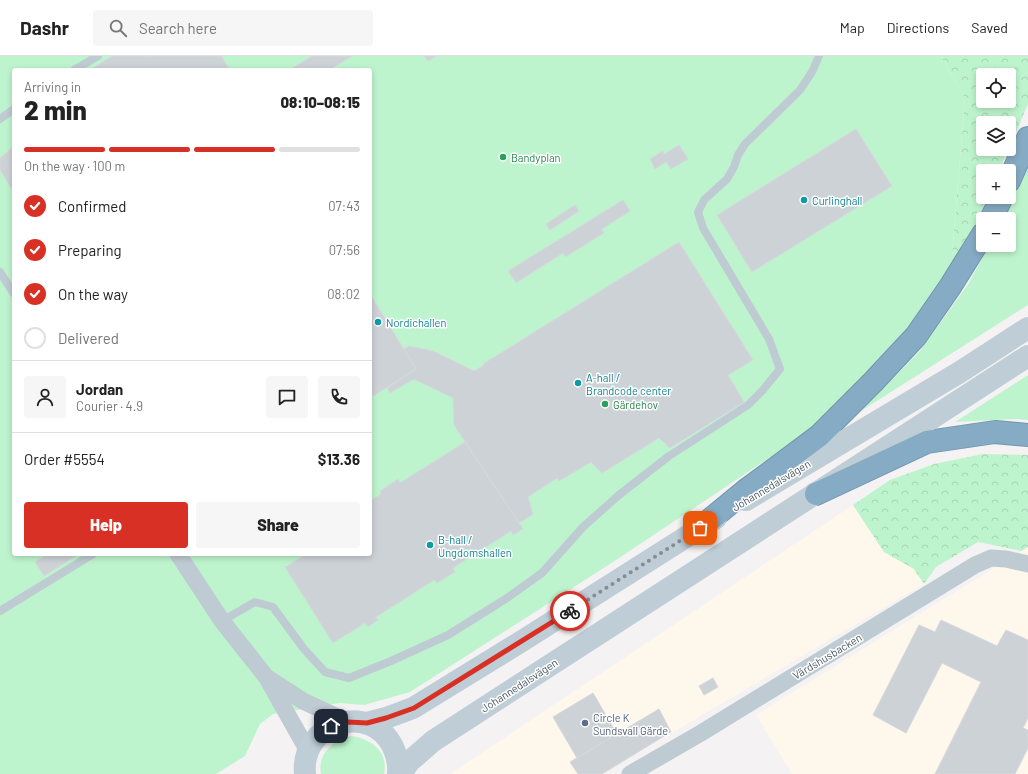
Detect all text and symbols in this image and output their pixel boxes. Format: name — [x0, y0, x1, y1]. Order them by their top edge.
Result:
search box — [93, 10, 373, 46]
text: Dashr — [20, 16, 69, 39]
icon: search — [107, 17, 129, 39]
text: Search here — [139, 19, 217, 37]
text: Map — [840, 19, 865, 36]
text: Directions — [887, 19, 949, 36]
text: Saved — [971, 19, 1008, 36]
map controls — [976, 68, 1016, 252]
button: locate — [976, 68, 1016, 108]
text: Arriving in — [24, 79, 81, 95]
text: 08:10–08:15 — [280, 93, 360, 111]
text: 2 min — [24, 94, 87, 125]
button: layers — [976, 116, 1016, 156]
place label: Bandyplan — [511, 151, 561, 164]
marker: Bandyplan — [498, 152, 508, 162]
text: On the way · 100 m — [24, 158, 125, 174]
button: + — [976, 164, 1016, 204]
place label: Curlinghall — [812, 194, 862, 207]
icon: check — [24, 195, 46, 217]
marker: Curlinghall — [799, 195, 809, 205]
text: Confirmed — [58, 197, 126, 215]
text: 07:43 — [328, 198, 360, 214]
button: − — [976, 212, 1016, 252]
icon: check — [24, 239, 46, 261]
text: Preparing — [58, 241, 122, 259]
text: 07:56 — [329, 242, 360, 258]
icon: check — [24, 283, 46, 305]
text: On the way — [58, 285, 128, 303]
text: 08:02 — [327, 286, 360, 302]
place label: Nordichallen — [386, 316, 446, 329]
marker: Nordichallen — [373, 317, 383, 327]
text: Delivered — [58, 329, 119, 347]
place label: A-hall / Brandcode center — [586, 371, 671, 397]
button: person — [24, 376, 66, 418]
button: chat — [266, 376, 308, 418]
button: phone — [318, 376, 360, 418]
marker: A-hall / Brandcode center — [573, 378, 583, 388]
text: Jordan — [76, 380, 123, 398]
text: Courier · 4.9 — [76, 398, 143, 414]
place label: Gärdehov — [613, 398, 658, 411]
marker: Gärdehov — [600, 399, 610, 409]
text: Order #5554 — [24, 450, 105, 468]
text: $13.36 — [318, 450, 360, 468]
street label: Johannedalsvägen — [729, 456, 813, 514]
button: Help — [24, 502, 188, 548]
button: Share — [196, 502, 360, 548]
pin — [683, 511, 717, 545]
icon: bag — [689, 517, 711, 539]
place label: B-hall / Ungdomshallen — [438, 533, 512, 559]
marker: B-hall / Ungdomshallen — [425, 540, 435, 550]
courier — [550, 591, 590, 631]
icon: bike — [559, 600, 581, 622]
street label: Värdshusbacken — [790, 630, 864, 682]
street label: Johannedalsvägen — [478, 655, 560, 715]
pin — [314, 709, 348, 743]
place label: Circle K Sundsvall Gärde — [593, 711, 668, 737]
icon: home — [320, 715, 342, 737]
marker: Circle K Sundsvall Gärde — [580, 718, 590, 728]

